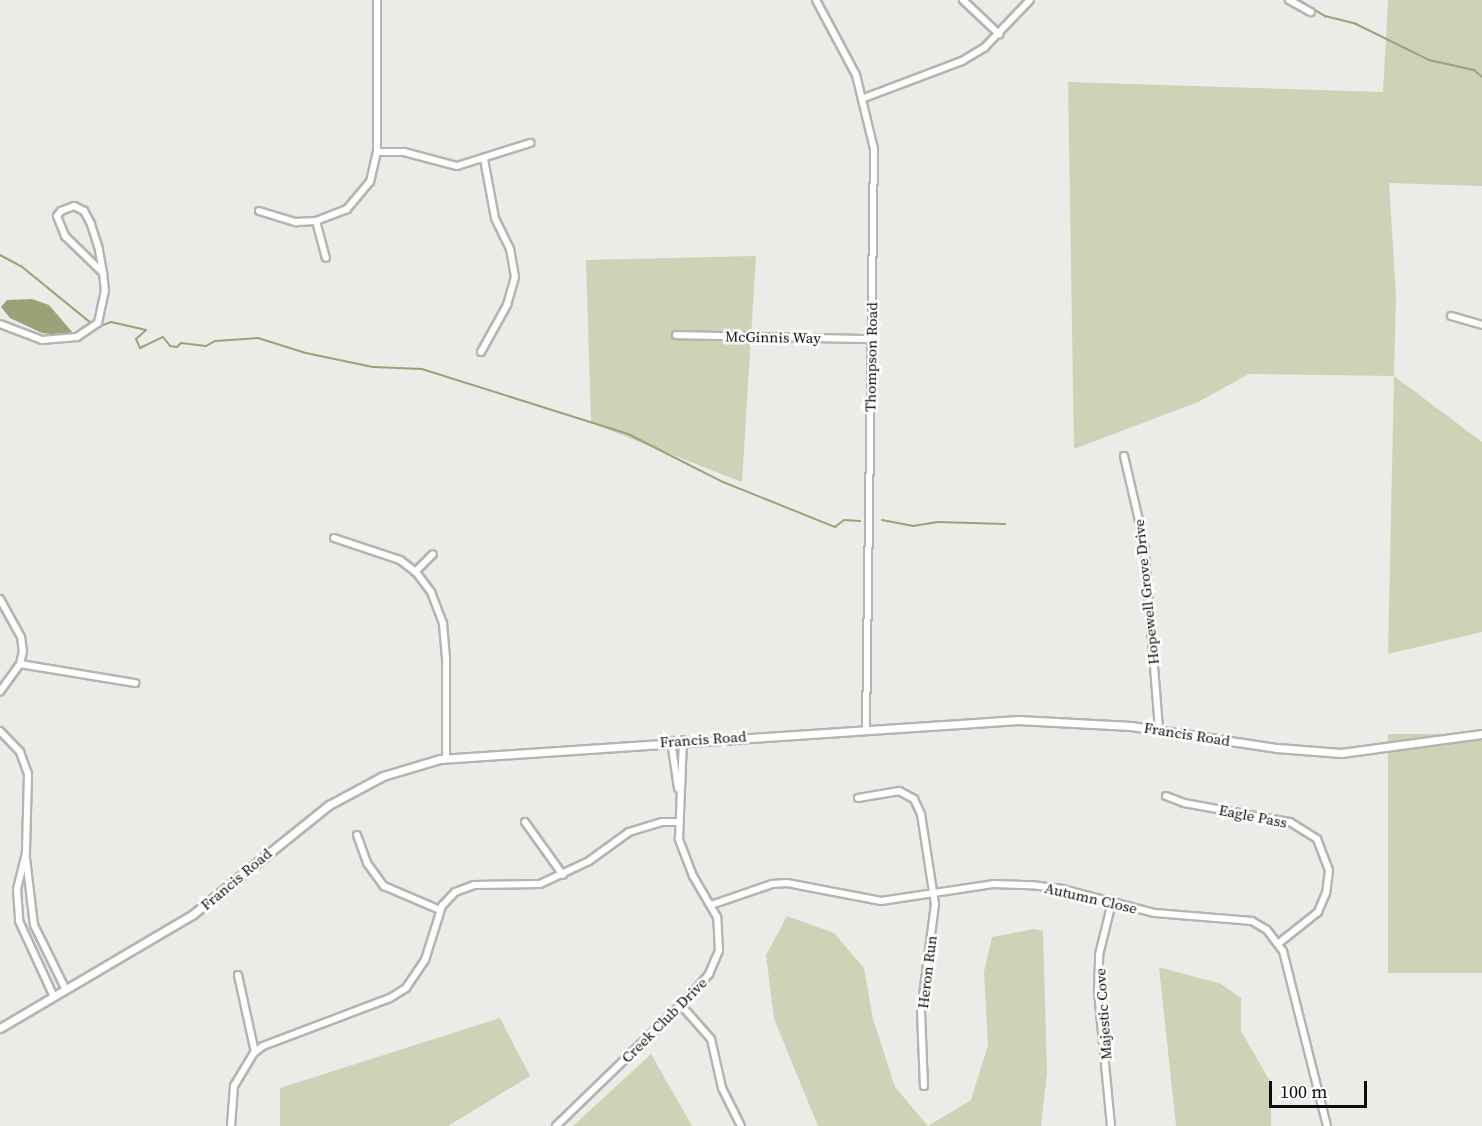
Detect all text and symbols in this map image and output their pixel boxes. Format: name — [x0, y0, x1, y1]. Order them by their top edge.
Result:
street label: Thompson Road — [861, 302, 881, 412]
street label: McGinnis Way — [725, 327, 821, 347]
street label: Hopewell Grove Drive — [1129, 518, 1163, 666]
street label: Francis Road — [1143, 718, 1231, 750]
street label: Francis Road — [659, 727, 747, 751]
street label: Eagle Pass — [1217, 801, 1289, 831]
street label: Francis Road — [197, 844, 275, 914]
street label: Autumn Close — [1043, 879, 1139, 917]
street label: Heron Run — [914, 934, 940, 1010]
street label: Majestic Cove — [1091, 968, 1115, 1060]
street label: Creek Club Drive — [618, 974, 710, 1066]
scale bar — [1272, 1069, 1370, 1107]
text: 100 m — [1280, 1079, 1327, 1104]

